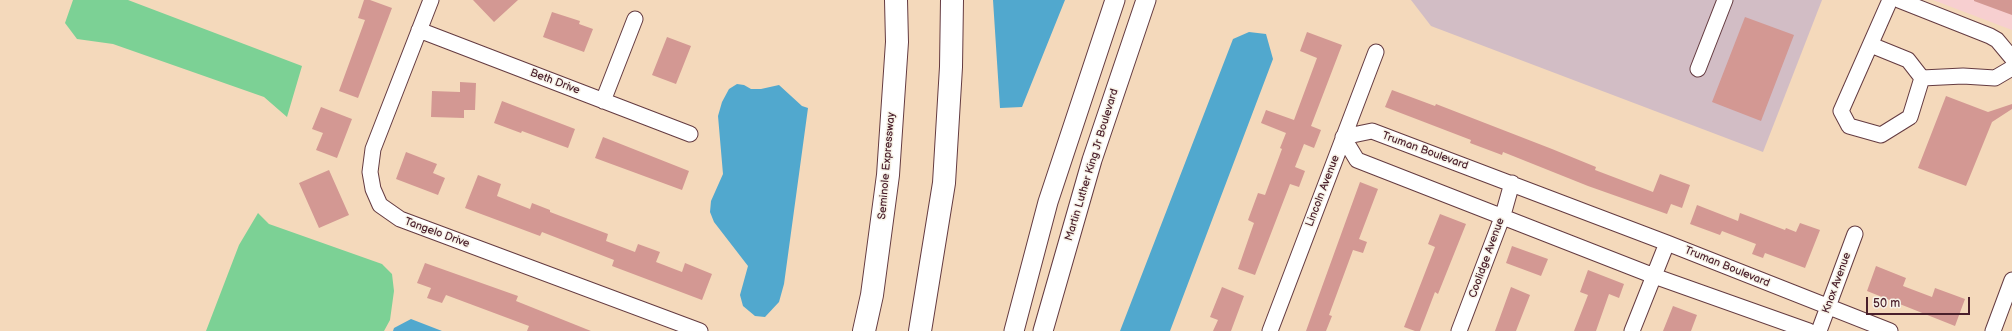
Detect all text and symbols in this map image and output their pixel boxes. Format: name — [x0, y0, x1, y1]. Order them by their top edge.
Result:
street label: Beth Drive — [528, 66, 582, 98]
street label: Martin Luther King Jr Boulevard — [1063, 87, 1121, 243]
street label: Seminole Expressway — [876, 112, 898, 220]
street label: Truman Boulevard — [1380, 129, 1470, 173]
street label: Lincoln Avenue — [1303, 153, 1343, 229]
street label: Tangelo Drive — [403, 215, 471, 251]
street label: Coolidge Avenue — [1466, 216, 1508, 300]
street label: Truman Boulevard — [1682, 244, 1772, 290]
street label: Knox Avenue — [1820, 251, 1854, 315]
scale bar — [1868, 289, 1972, 315]
text: 50 m — [1873, 296, 1900, 311]

